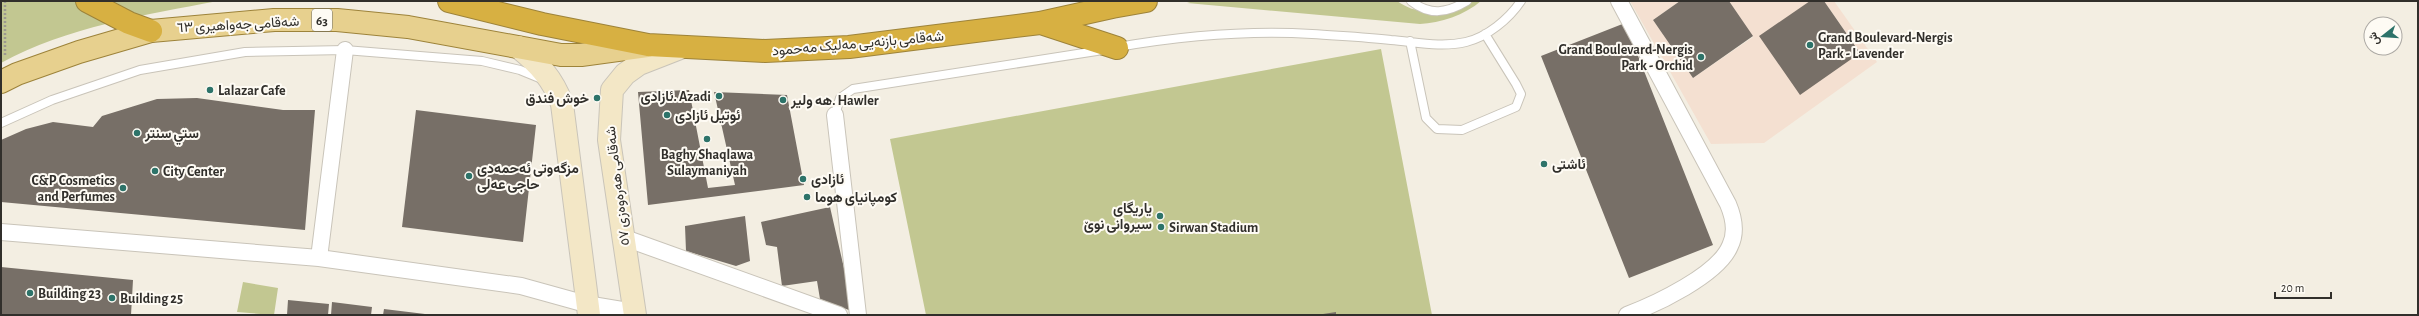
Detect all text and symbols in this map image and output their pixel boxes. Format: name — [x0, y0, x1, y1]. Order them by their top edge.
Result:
road number: 63 — [312, 9, 332, 31]
street label: شەقامی جەواهیری ٦٣ — [176, 15, 300, 36]
north arrow — [2363, 16, 2403, 56]
street label: شەقامی بازنەیی مەلیک مەحمود — [772, 30, 945, 59]
place label: Grand Boulevard-Nergis Park - Lavender — [1818, 31, 1953, 61]
text: ش — [2367, 31, 2382, 47]
marker: Grand Boulevard-Nergis Park - Lavender — [1805, 40, 1815, 50]
place label: Grand Boulevard-Nergis Park - Orchid — [1558, 43, 1694, 73]
marker: Grand Boulevard-Nergis Park - Orchid — [1696, 52, 1706, 62]
place label: Lalazar Cafe — [218, 84, 286, 98]
marker: Lalazar Cafe — [205, 85, 215, 95]
place label: ئازادى. Azadi — [640, 90, 711, 105]
marker: ئازادى. Azadi — [714, 91, 724, 101]
place label: خوش فندق — [525, 92, 589, 107]
marker: خوش فندق — [592, 93, 602, 103]
place label: هه ولير. Hawler — [790, 94, 879, 109]
marker: هه ولير. Hawler — [778, 95, 788, 105]
place label: ئوتیل ئازادی — [675, 109, 740, 124]
marker: ئوتیل ئازادی — [662, 110, 672, 120]
street label: شەقامی هەرەوەزی ٥٧ — [604, 125, 633, 246]
place label: ستي سنتر — [144, 127, 199, 145]
marker: ستي سنتر — [132, 128, 142, 138]
marker: Baghy Shaqlawa Sulaymaniyah — [702, 134, 712, 144]
place label: Baghy Shaqlawa Sulaymaniyah — [661, 148, 753, 178]
place label: ئاشتی — [1552, 158, 1586, 173]
marker: ئاشتی — [1539, 159, 1549, 169]
place label: مزگەوتی ئەحمەدی حاجی عەلی — [477, 161, 579, 193]
place label: City Center — [163, 165, 224, 179]
marker: City Center — [150, 166, 160, 176]
marker: مزگەوتی ئەحمەدی حاجی عەلی — [464, 171, 474, 181]
place label: ئازادی — [811, 173, 844, 188]
place label: C&P Cosmetics and Perfumes — [32, 174, 115, 204]
marker: ئازادی — [798, 174, 808, 184]
marker: C&P Cosmetics and Perfumes — [118, 183, 128, 193]
place label: کومپانیای هوما — [815, 191, 897, 207]
marker: کومپانیای هوما — [802, 192, 812, 202]
place label: یاریگای سیروانی نوێ — [1084, 201, 1152, 233]
marker: یاریگای سیروانی نوێ — [1155, 211, 1165, 221]
place label: Sirwan Stadium — [1169, 221, 1258, 235]
marker: Sirwan Stadium — [1156, 222, 1166, 232]
scale bar — [2275, 274, 2331, 300]
text: 20 m — [2281, 282, 2304, 294]
place label: Building 23 — [38, 287, 101, 301]
marker: Building 23 — [25, 288, 35, 298]
place label: Building 25 — [120, 292, 183, 306]
marker: Building 25 — [107, 293, 117, 303]

